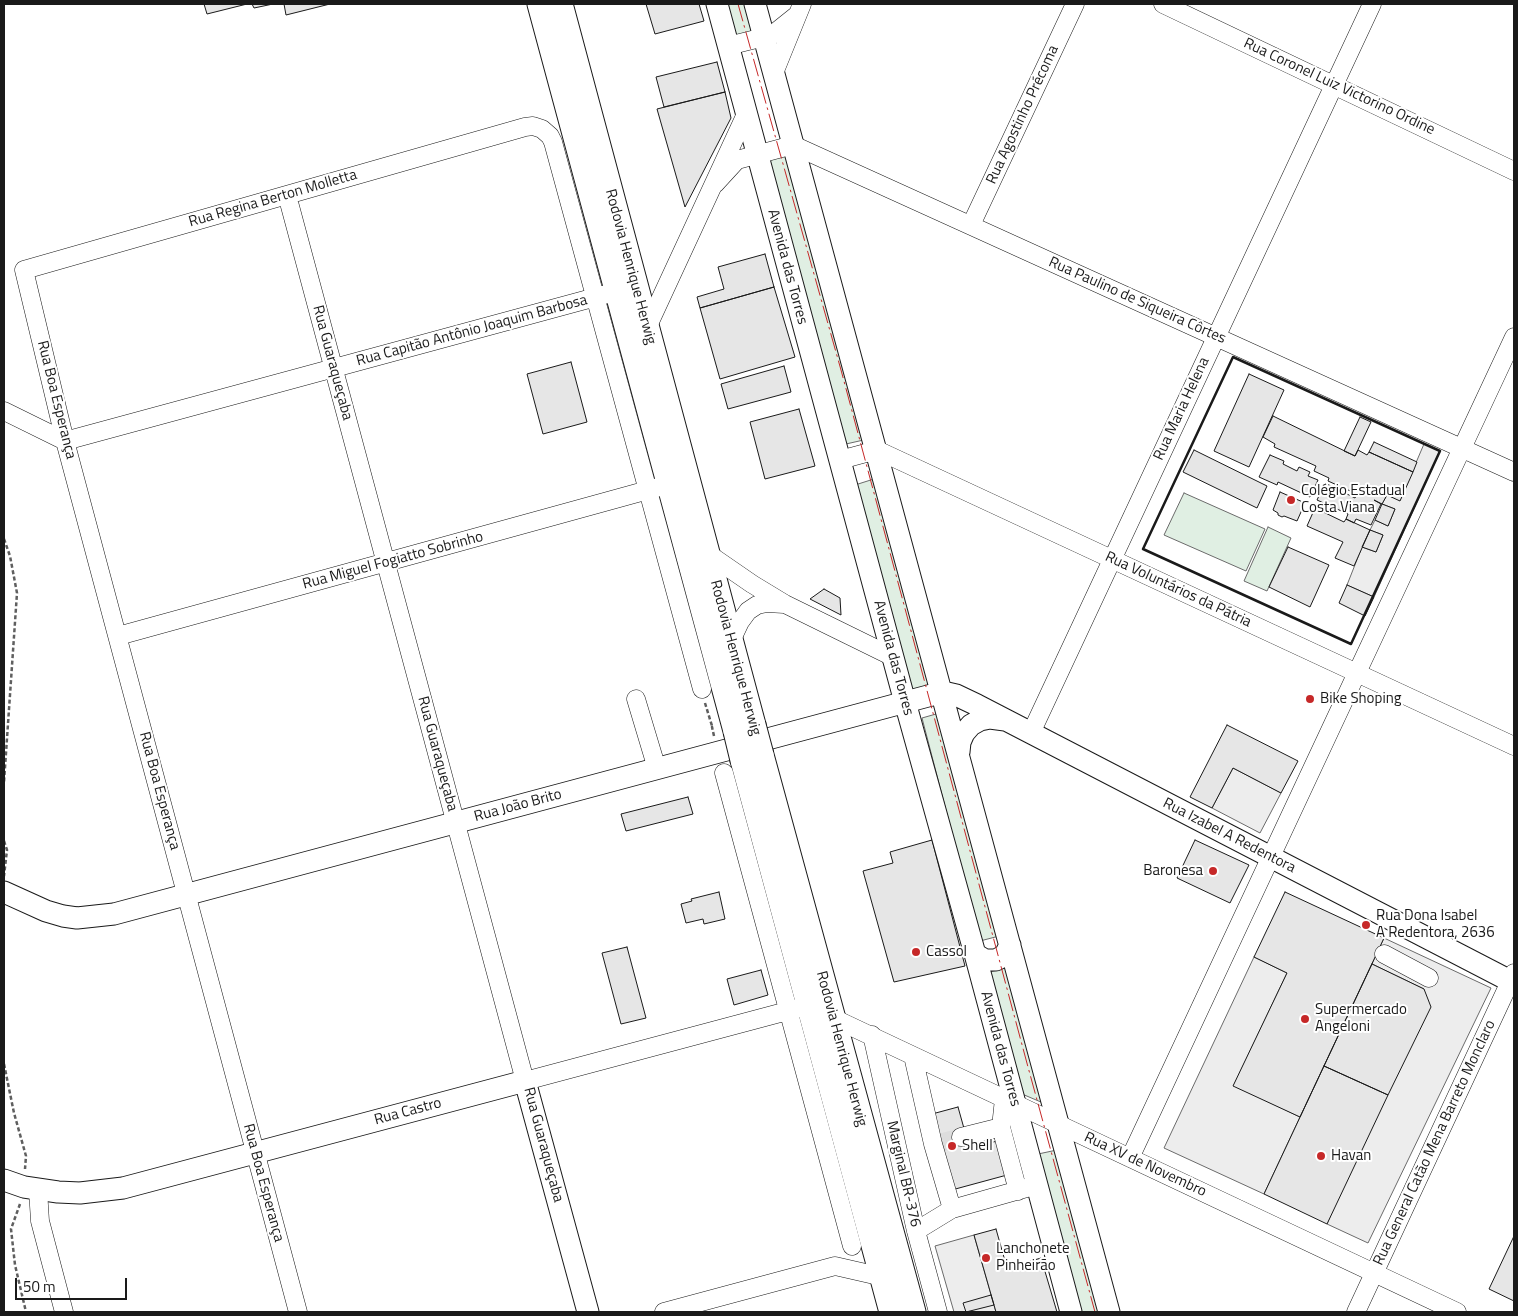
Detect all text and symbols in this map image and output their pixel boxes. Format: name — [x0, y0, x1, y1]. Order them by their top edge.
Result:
street label: Rua Coronel Luiz Victorino Ordine — [1240, 35, 1438, 139]
street label: Rua Agostinho Précoma — [983, 43, 1063, 187]
street label: Rua Regina Berton Molletta — [187, 166, 359, 232]
street label: Rodovia Henrique Herwig — [601, 187, 659, 347]
street label: Avenida das Torres — [763, 208, 811, 326]
street label: Rua Paulino de Siqueira Côrtes — [1046, 254, 1228, 348]
street label: Rua Capitão Antônio Joaquim Barbosa — [355, 291, 589, 371]
street label: Rua Guaraqueçaba — [308, 304, 356, 422]
street label: Rua Boa Esperança — [33, 339, 79, 461]
street label: Rua Maria Helena — [1150, 355, 1214, 463]
place label: Colégio Estadual Costa Viana — [1301, 482, 1405, 517]
marker: Colégio Estadual Costa Viana — [1285, 494, 1297, 506]
street label: Rua Miguel Fogiatto Sobrinho — [301, 528, 485, 594]
street label: Rua Voluntários da Pátria — [1102, 548, 1254, 632]
street label: Rodovia Henrique Herwig — [706, 578, 764, 738]
street label: Avenida das Torres — [869, 599, 917, 717]
place label: Bike Shoping — [1320, 690, 1401, 708]
marker: Bike Shoping — [1304, 693, 1316, 705]
street label: Rua Guaraqueçaba — [413, 695, 461, 813]
street label: Rua Boa Esperança — [135, 730, 183, 852]
street label: Rua João Brito — [472, 786, 564, 826]
street label: Rua Izabel A Redentora — [1160, 795, 1298, 877]
place label: Baronesa — [1143, 862, 1203, 880]
marker: Baronesa — [1207, 865, 1219, 877]
place label: Rua Dona Isabel A Redentora, 2636 — [1376, 907, 1495, 942]
marker: Rua Dona Isabel A Redentora, 2636 — [1360, 919, 1372, 931]
place label: Cassol — [926, 943, 967, 961]
marker: Cassol — [910, 946, 922, 958]
street label: Rodovia Henrique Herwig — [812, 969, 870, 1129]
street label: Avenida das Torres — [976, 990, 1024, 1108]
place label: Supermercado Angeloni — [1315, 1001, 1407, 1036]
marker: Supermercado Angeloni — [1299, 1013, 1311, 1025]
street label: Rua General Catão Mena Barreto Monclaro — [1370, 1018, 1500, 1268]
street label: Rua Guaraqueçaba — [519, 1086, 567, 1204]
street label: Rua Castro — [372, 1094, 444, 1130]
street label: Marginal BR-376 — [882, 1119, 924, 1229]
street label: Rua Boa Esperança — [239, 1122, 287, 1244]
street label: Rua XV de Novembro — [1081, 1129, 1209, 1201]
place label: Shell — [962, 1137, 993, 1155]
marker: Shell — [946, 1140, 958, 1152]
place label: Havan — [1331, 1147, 1371, 1165]
marker: Havan — [1315, 1150, 1327, 1162]
place label: Lanchonete Pinheirão — [996, 1240, 1070, 1275]
marker: Lanchonete Pinheirão — [980, 1252, 992, 1264]
scale bar — [18, 1268, 130, 1300]
text: 50 m — [23, 1275, 56, 1298]

